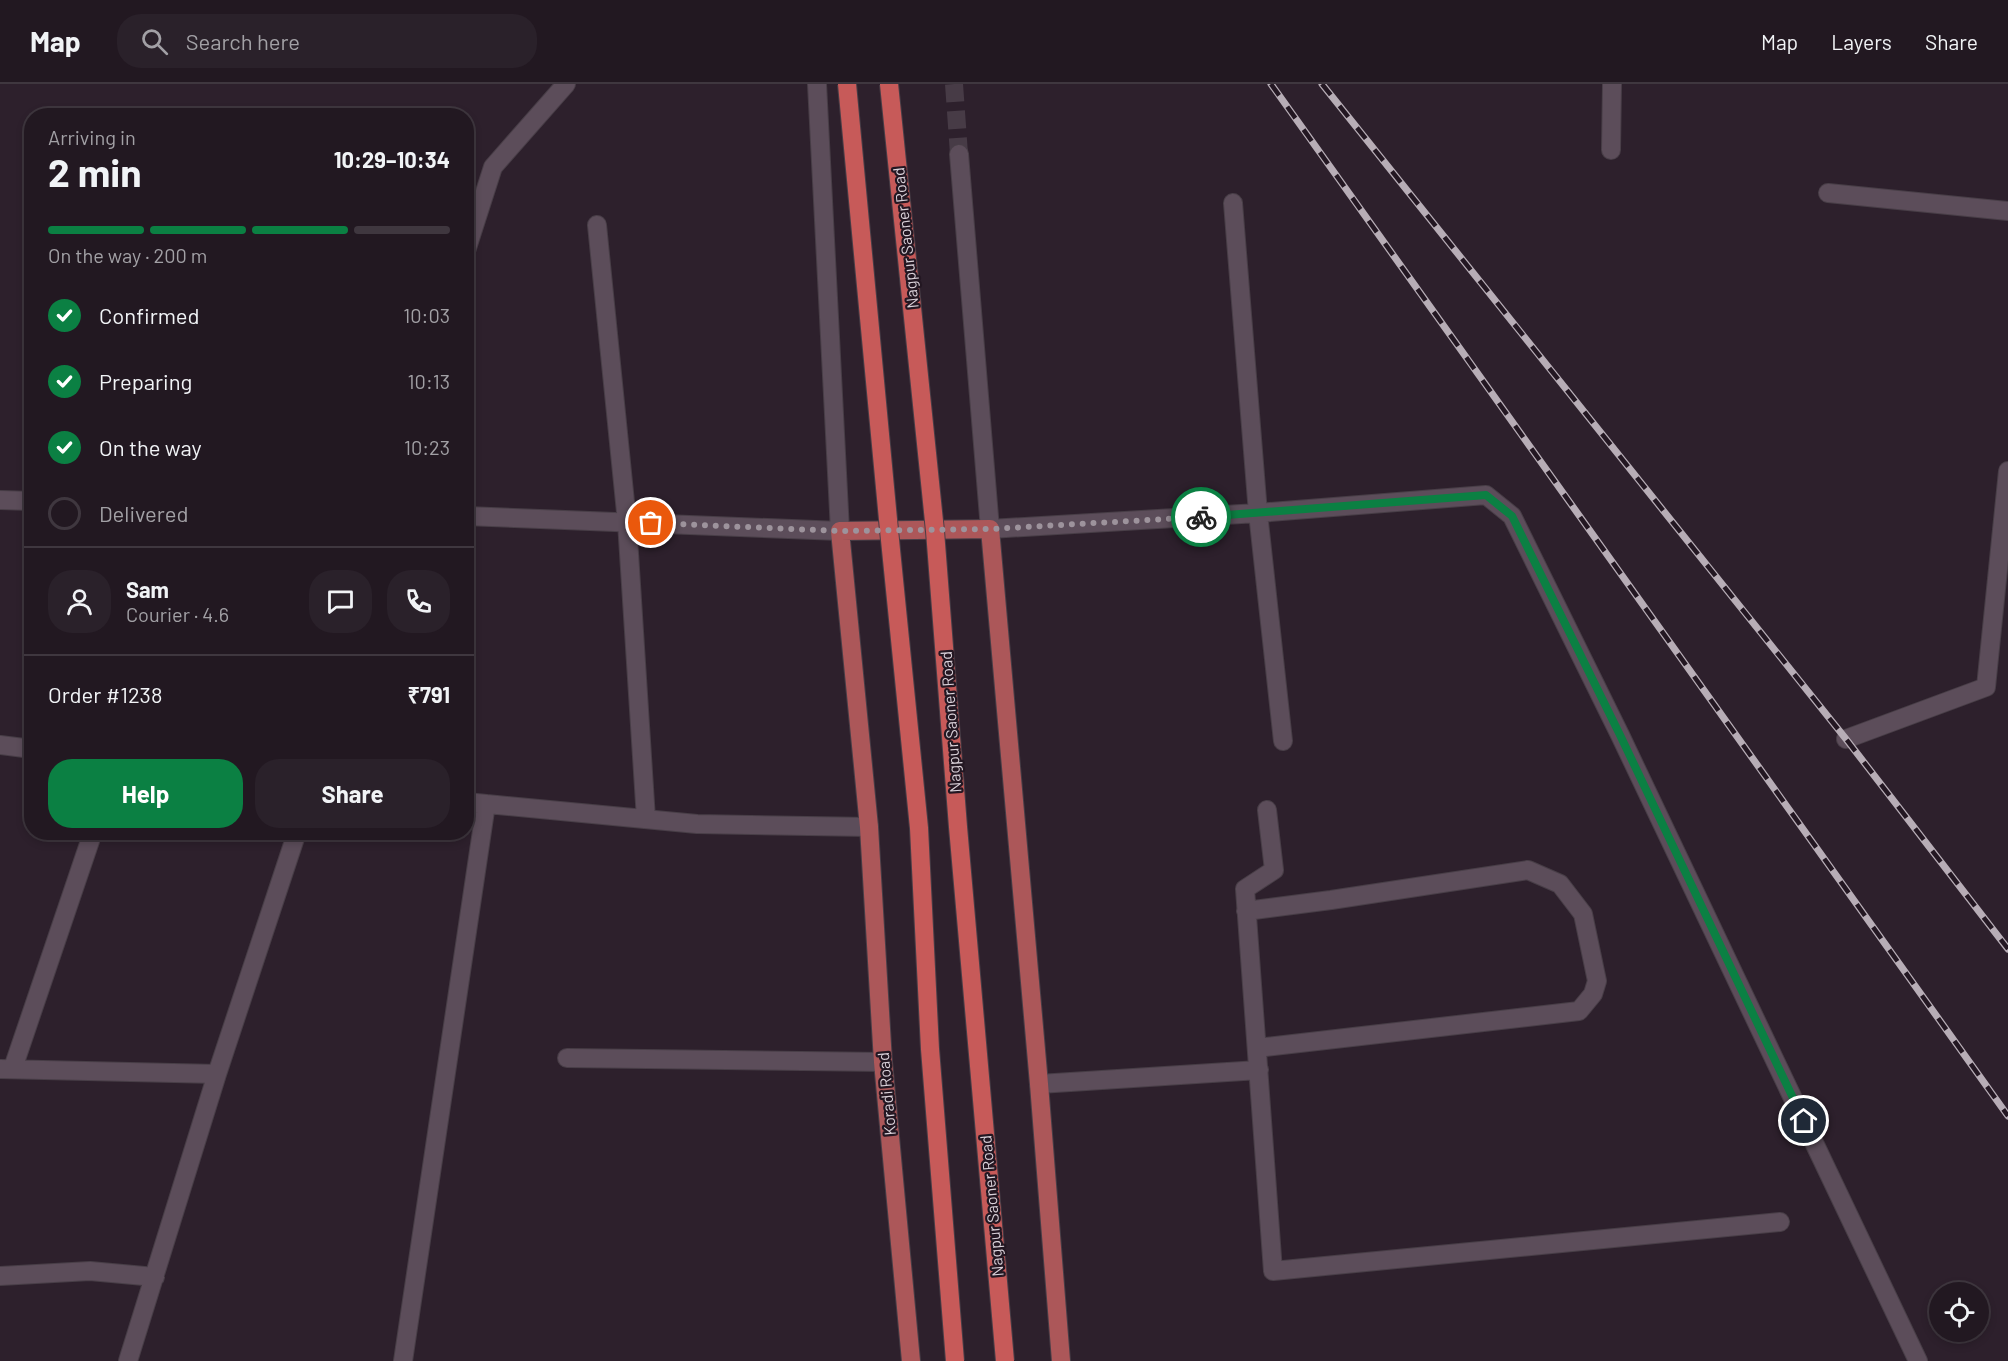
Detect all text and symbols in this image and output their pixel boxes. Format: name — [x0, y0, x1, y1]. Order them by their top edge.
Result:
search box — [117, 14, 537, 68]
text: Map — [30, 24, 81, 58]
icon: search — [138, 25, 171, 58]
text: Search here — [186, 28, 300, 54]
text: Map — [1761, 29, 1798, 54]
text: Layers — [1831, 29, 1892, 54]
text: Share — [1925, 29, 1978, 54]
text: Arriving in — [48, 125, 136, 149]
text: 10:29–10:34 — [334, 146, 450, 172]
text: 2 min — [48, 148, 141, 195]
street label: Nagpur Saoner Road — [888, 167, 922, 309]
text: On the way · 200 m — [48, 243, 207, 267]
icon: check — [48, 299, 81, 332]
text: Confirmed — [99, 302, 199, 328]
text: 10:03 — [403, 303, 450, 327]
icon: check — [48, 365, 81, 398]
text: Preparing — [99, 368, 192, 394]
text: 10:13 — [408, 369, 450, 393]
icon: check — [48, 431, 81, 464]
text: On the way — [99, 434, 202, 460]
text: 10:23 — [404, 435, 450, 459]
courier — [1171, 487, 1231, 547]
pin — [625, 497, 676, 548]
text: Delivered — [99, 500, 188, 526]
icon: bike — [1185, 501, 1218, 534]
icon: bag — [634, 506, 667, 539]
button: person — [48, 570, 111, 633]
button: chat — [309, 570, 372, 633]
button: phone — [387, 570, 450, 633]
text: Sam — [126, 576, 169, 602]
text: Courier · 4.6 — [126, 602, 229, 626]
street label: Nagpur Saoner Road — [936, 651, 964, 793]
text: Order #1238 — [48, 681, 162, 707]
text: ₹791 — [407, 681, 450, 707]
button: Help — [48, 759, 243, 828]
button: Share — [255, 759, 450, 828]
street label: Koradi Road — [873, 1052, 899, 1136]
pin — [1778, 1095, 1829, 1146]
icon: home — [1787, 1104, 1820, 1137]
street label: Nagpur Saoner Road — [975, 1135, 1007, 1277]
map controls — [1929, 1282, 1989, 1342]
button: locate — [1929, 1282, 1989, 1342]

